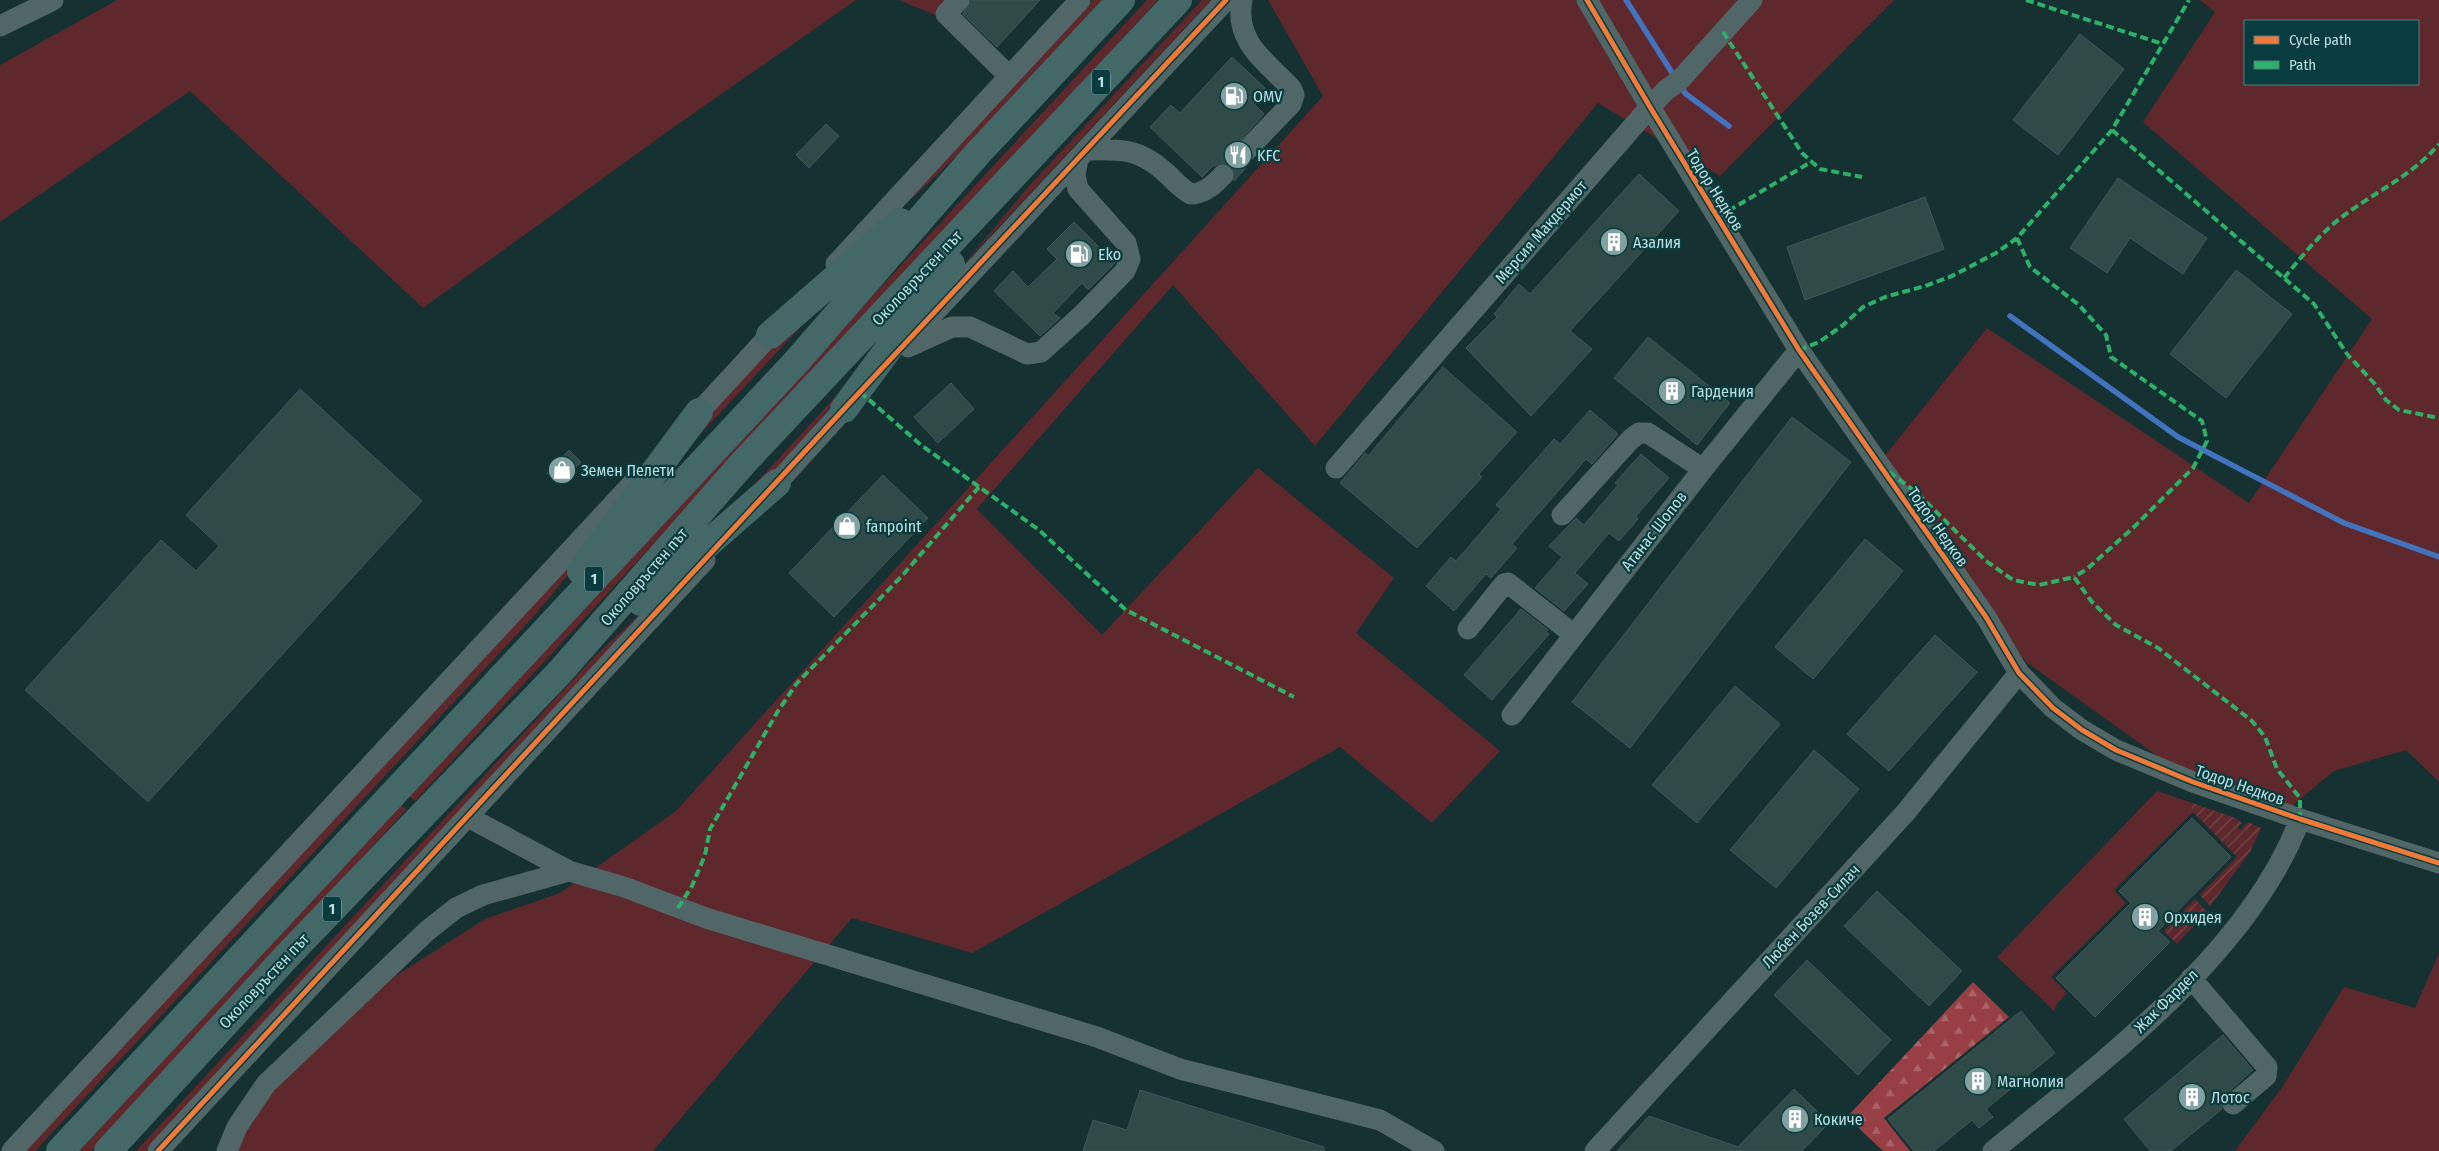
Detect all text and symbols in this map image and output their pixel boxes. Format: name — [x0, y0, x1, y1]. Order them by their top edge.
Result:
legend — [2244, 20, 2419, 85]
text: Cycle path — [2289, 31, 2352, 49]
text: Path — [2289, 56, 2316, 74]
road number: 1 — [1092, 70, 1110, 94]
fuel station icon: OMV — [1219, 81, 1249, 111]
place label: OMV — [1253, 87, 1283, 106]
restaurant icon: KFC — [1223, 140, 1253, 170]
place label: KFC — [1257, 146, 1280, 165]
street label: Тодор Недков — [1682, 146, 1748, 234]
street label: Мерсия Макдермот — [1491, 176, 1591, 287]
street label: Околовръстен път — [868, 226, 966, 330]
building icon: Азалия — [1599, 227, 1629, 257]
place label: Азалия — [1633, 233, 1681, 252]
fuel station icon: Eko — [1064, 239, 1094, 269]
place label: Eko — [1098, 245, 1121, 264]
building icon: Гардения — [1657, 376, 1687, 406]
place label: Гардения — [1691, 382, 1754, 401]
shop icon: Земен Пелети — [547, 455, 577, 485]
place label: Земен Пелети — [581, 461, 675, 480]
street label: Тодор Недков — [1904, 484, 1972, 570]
street label: Атанас Шопов — [1617, 487, 1691, 575]
shop icon: fanpoint — [832, 511, 862, 541]
place label: fanpoint — [866, 517, 922, 536]
street label: Околовръстен път — [596, 524, 692, 630]
road number: 1 — [585, 566, 603, 592]
street label: Тодор Недков — [2193, 761, 2287, 809]
street label: Любен Бозев-Силач — [1758, 860, 1864, 972]
road number: 1 — [323, 896, 341, 922]
building icon: Орхидея — [2130, 902, 2160, 932]
place label: Орхидея — [2164, 908, 2222, 927]
street label: Околовръстен път — [215, 929, 313, 1033]
street label: Жак Фардел — [2130, 965, 2202, 1037]
building icon: Магнолия — [1963, 1066, 1993, 1096]
place label: Магнолия — [1997, 1072, 2064, 1091]
building icon: Лотос — [2177, 1082, 2207, 1112]
place label: Лотос — [2211, 1088, 2250, 1107]
building icon: Кокиче — [1780, 1104, 1810, 1134]
place label: Кокиче — [1814, 1110, 1863, 1129]

